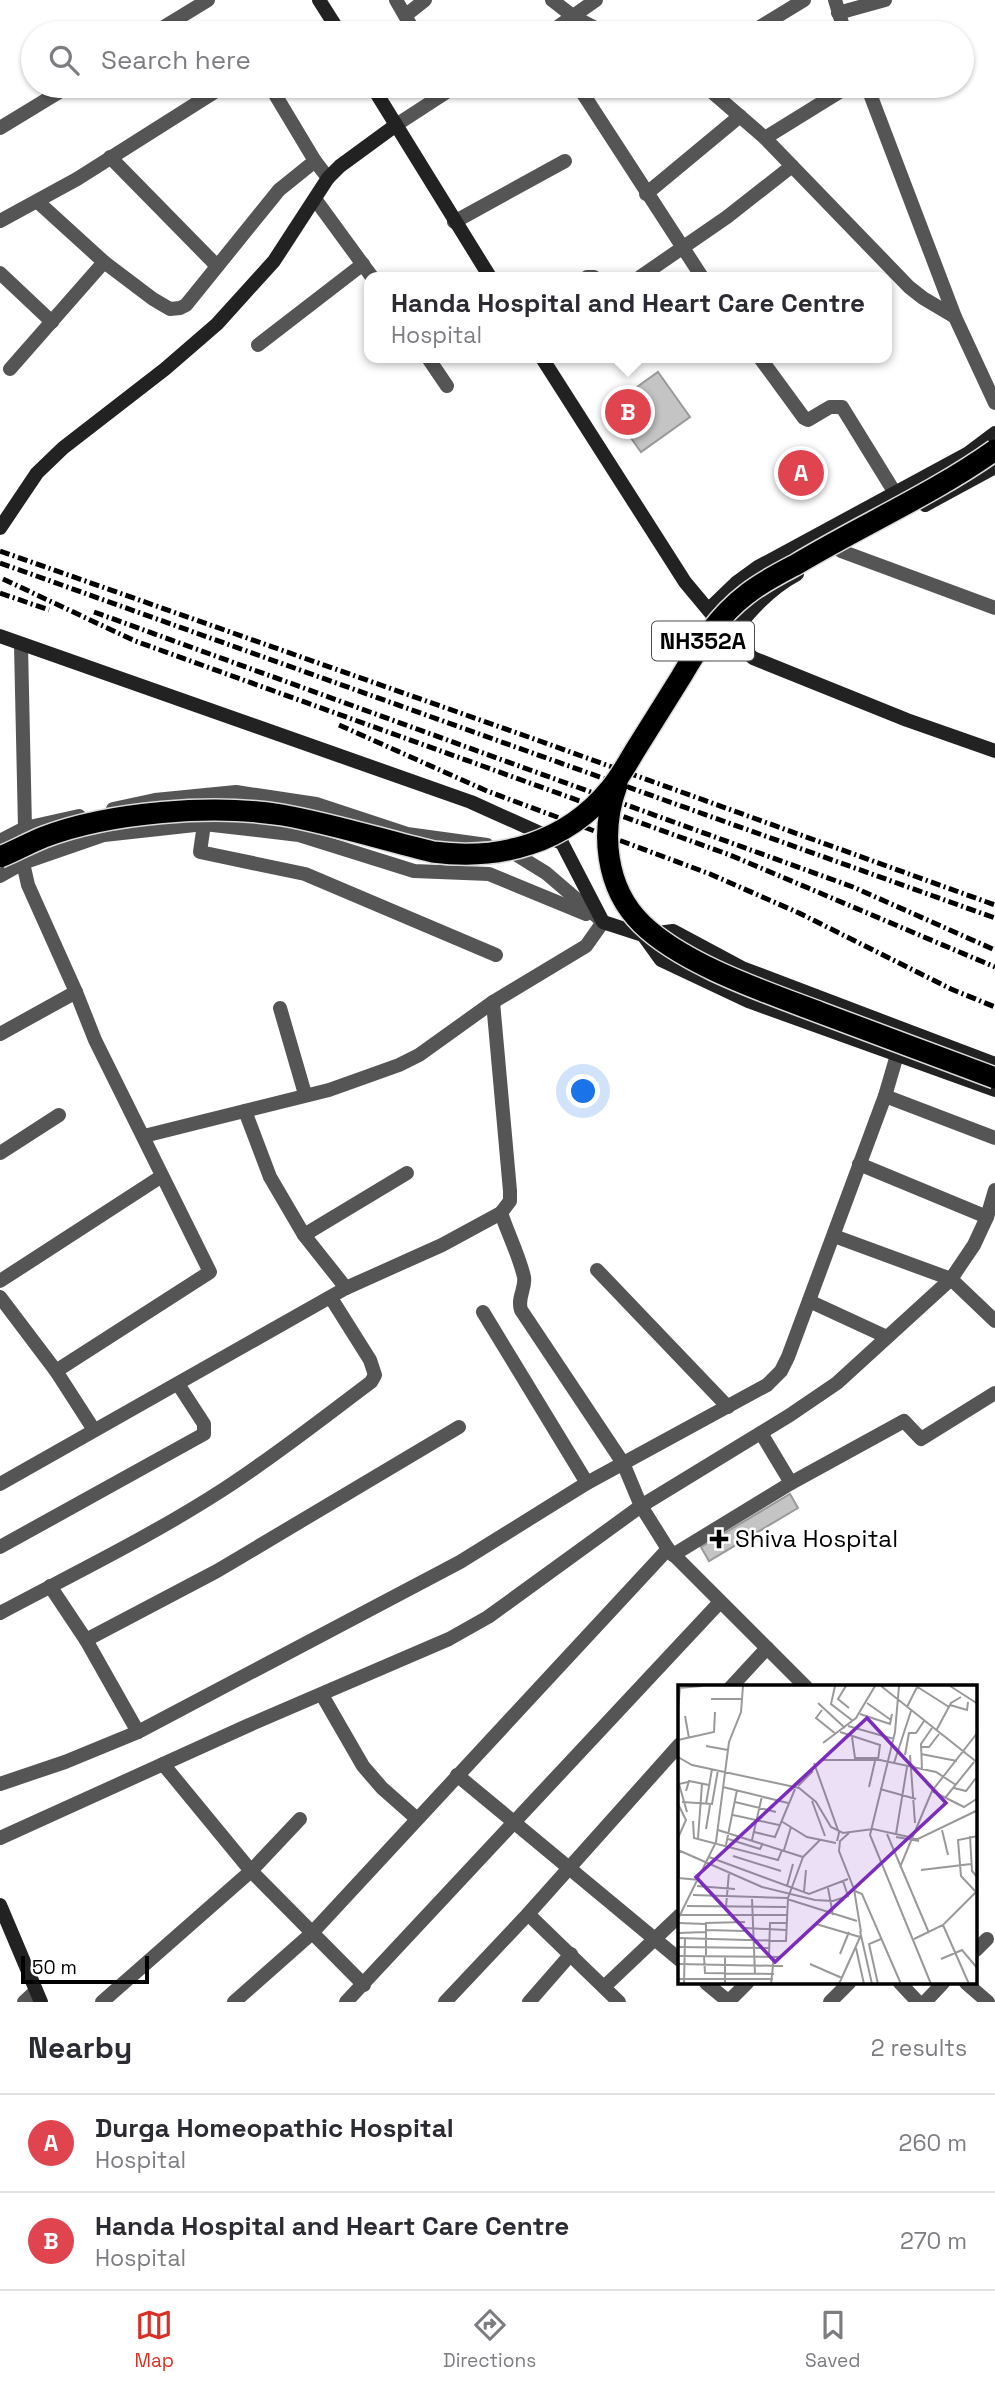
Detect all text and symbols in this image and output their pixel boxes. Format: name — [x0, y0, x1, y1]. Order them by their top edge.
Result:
search box — [21, 21, 974, 98]
icon: search — [45, 41, 83, 79]
text: Search here — [101, 43, 251, 77]
popup — [364, 272, 892, 363]
text: Handa Hospital and Heart Care Centre — [391, 286, 865, 320]
text: Hospital — [391, 320, 482, 350]
pin: B — [605, 386, 651, 438]
pin: A — [778, 447, 824, 499]
road number: NH352A — [652, 622, 754, 660]
your location — [566, 1074, 600, 1108]
place label: Shiva Hospital — [735, 1523, 898, 1554]
marker: Shiva Hospital — [709, 1529, 729, 1549]
inset map — [678, 1685, 978, 1984]
scale bar — [21, 1953, 149, 1985]
text: 50 m — [32, 1955, 77, 1980]
text: Nearby — [28, 2028, 132, 2067]
text: 2 results — [871, 2033, 967, 2063]
text: Durga Homeopathic Hospital — [95, 2111, 454, 2145]
text: A — [44, 2128, 58, 2158]
text: 260 m — [899, 2128, 967, 2158]
text: Hospital — [95, 2145, 186, 2175]
text: Handa Hospital and Heart Care Centre — [95, 2209, 569, 2243]
text: B — [43, 2226, 59, 2256]
text: 270 m — [900, 2226, 967, 2256]
text: Hospital — [95, 2243, 186, 2273]
tab: Map — [134, 2306, 174, 2373]
tab: Directions — [443, 2306, 536, 2373]
tab: Saved — [805, 2306, 861, 2373]

